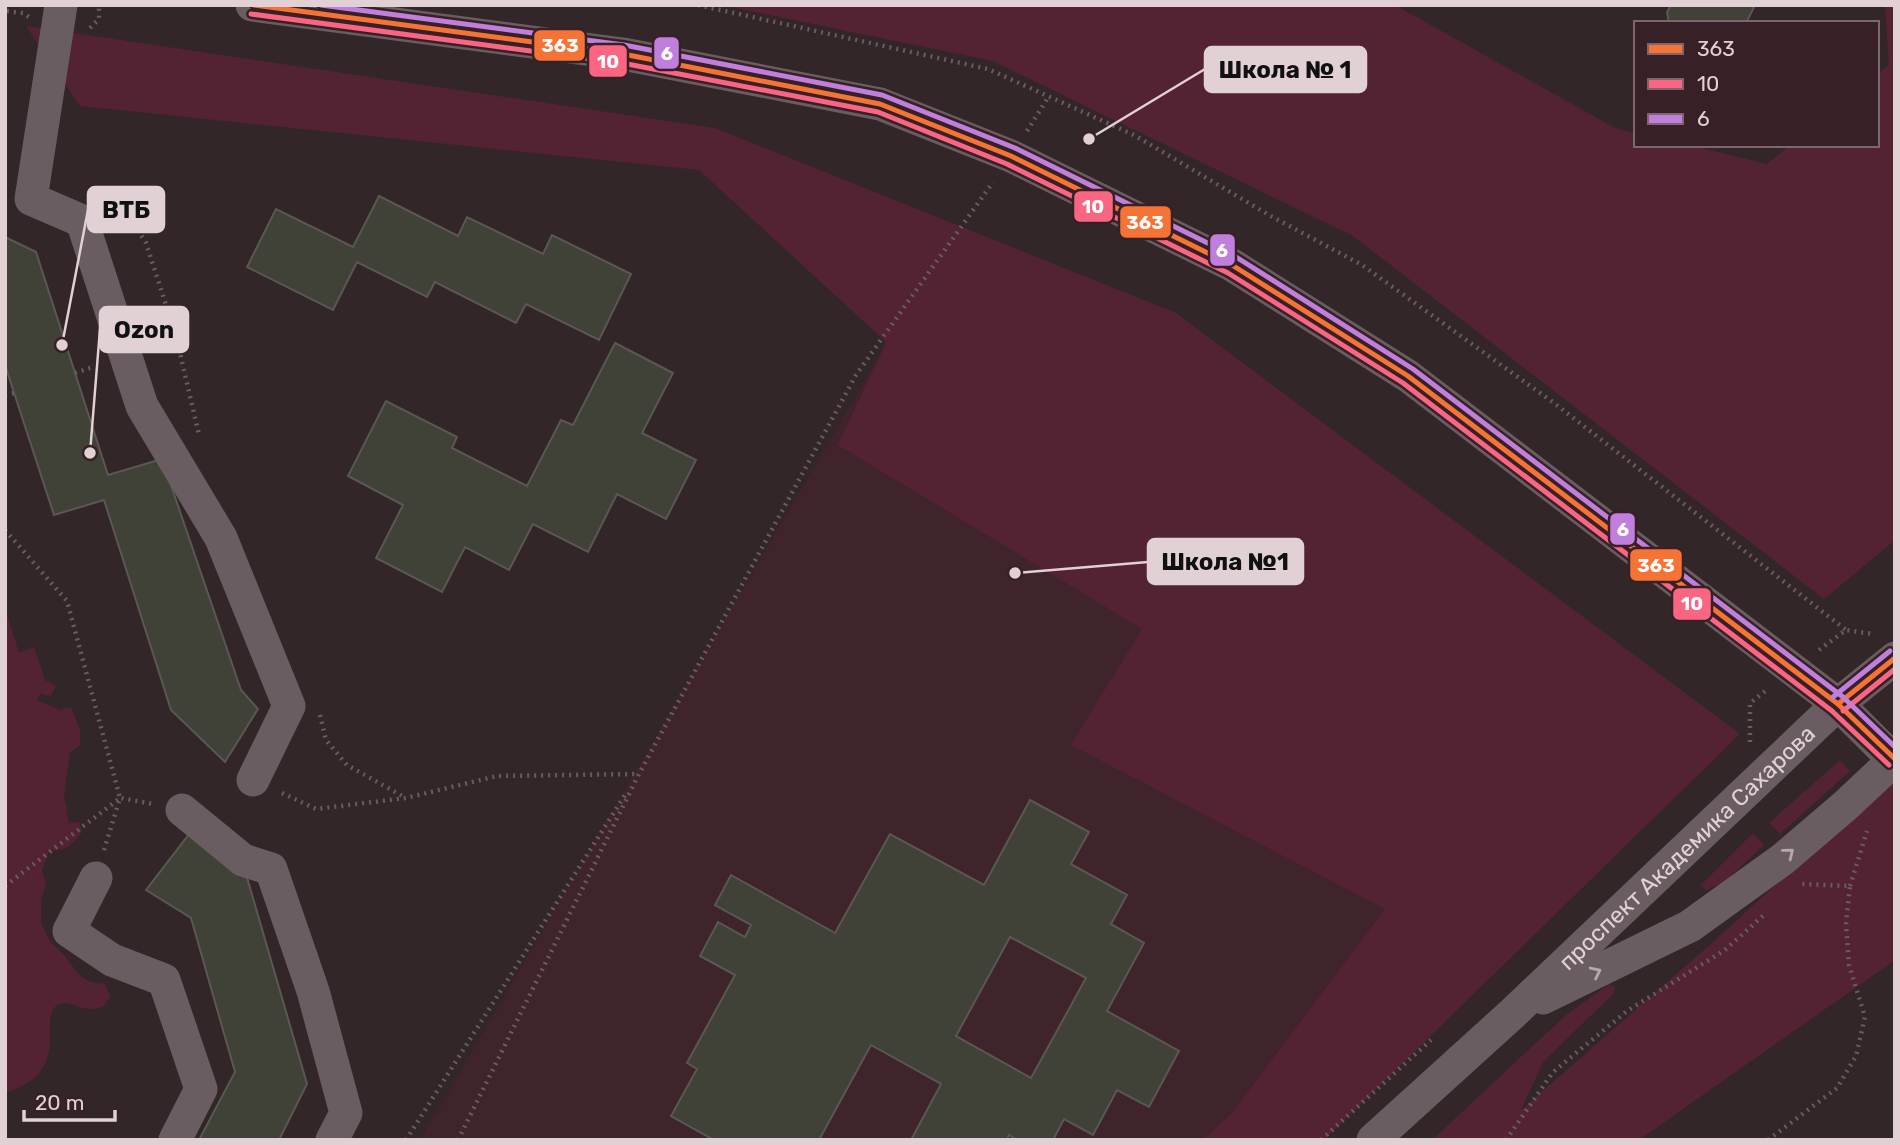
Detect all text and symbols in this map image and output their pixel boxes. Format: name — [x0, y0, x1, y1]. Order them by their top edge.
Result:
legend — [1634, 21, 1879, 147]
line badge: 363 — [533, 29, 586, 62]
text: 363 — [541, 34, 579, 57]
line badge: 6 — [653, 36, 680, 70]
text: 363 — [1697, 36, 1735, 61]
text: 6 — [661, 42, 673, 65]
line badge: 10 — [588, 44, 628, 78]
callout: Школа № 1 — [1205, 47, 1366, 92]
text: 10 — [597, 50, 619, 73]
text: Школа № 1 — [1219, 56, 1351, 84]
text: 10 — [1697, 71, 1719, 96]
text: 6 — [1697, 106, 1710, 131]
callout: ВТБ — [88, 187, 164, 232]
line badge: 10 — [1073, 190, 1114, 223]
text: 10 — [1082, 195, 1104, 218]
text: ВТБ — [102, 196, 150, 224]
line badge: 363 — [1119, 205, 1172, 239]
text: 363 — [1126, 211, 1164, 234]
line badge: 6 — [1209, 233, 1236, 267]
text: 6 — [1216, 239, 1228, 262]
callout: Ozon — [100, 307, 188, 352]
text: Ozon — [114, 316, 174, 344]
line badge: 6 — [1609, 512, 1636, 546]
text: 6 — [1617, 518, 1629, 541]
callout: Школа №1 — [1148, 539, 1303, 584]
text: Школа №1 — [1161, 548, 1289, 576]
line badge: 363 — [1629, 548, 1683, 582]
text: 363 — [1637, 554, 1675, 577]
line badge: 10 — [1672, 587, 1712, 621]
text: 10 — [1681, 592, 1703, 615]
street label: проспект Академика Сахарова — [1553, 719, 1821, 976]
one-way arrow — [1781, 849, 1794, 861]
one-way arrow — [1589, 966, 1601, 980]
scale bar — [24, 1078, 116, 1122]
text: 20 m — [35, 1090, 84, 1115]

